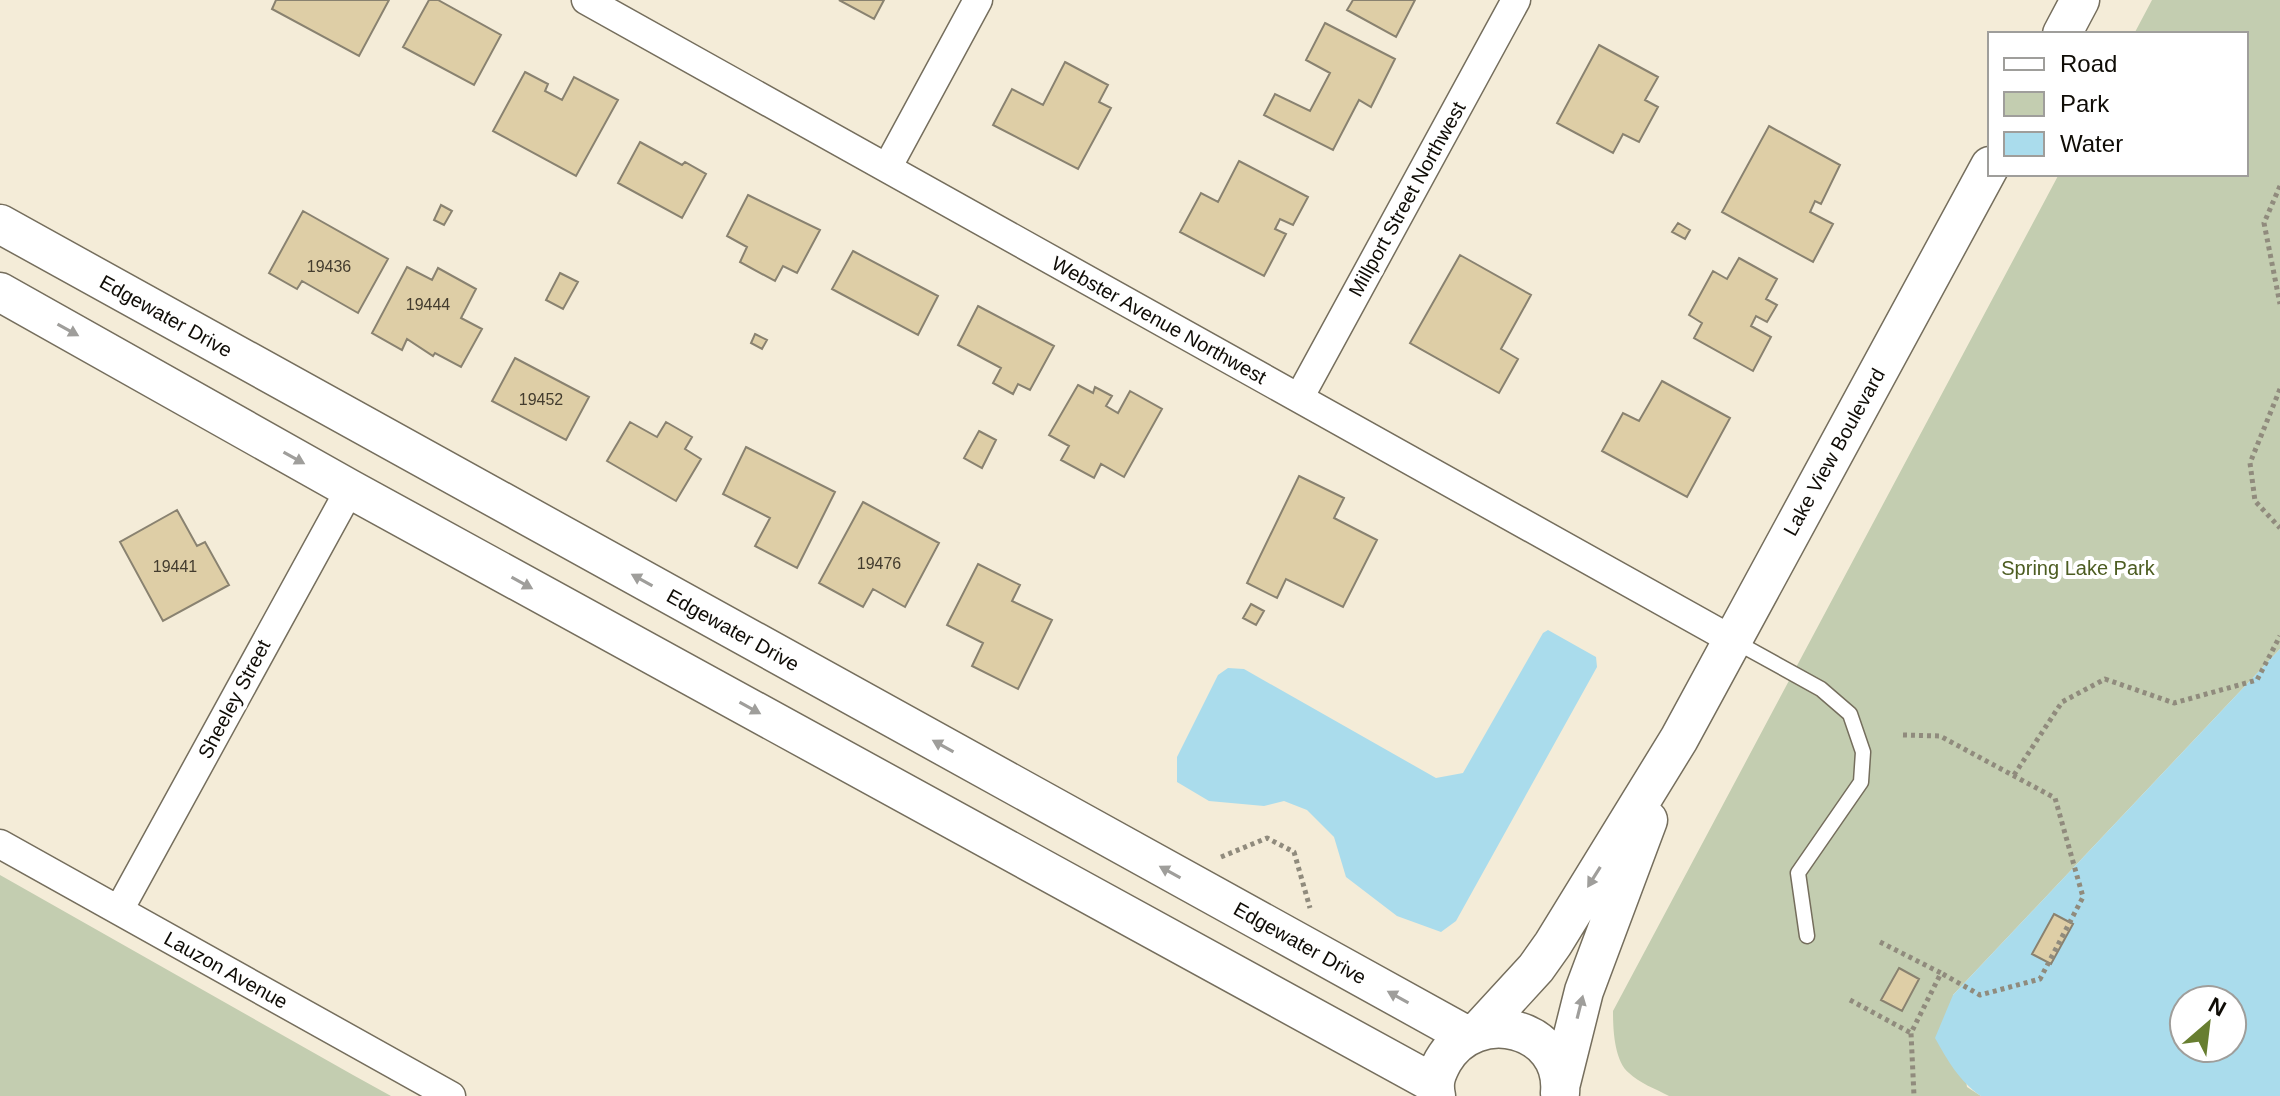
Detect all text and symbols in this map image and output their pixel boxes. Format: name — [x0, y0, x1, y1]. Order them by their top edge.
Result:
legend — [1988, 32, 2248, 176]
text: Road — [2060, 50, 2117, 77]
text: Park — [2060, 90, 2110, 117]
street label: Millport Street Northwest — [1344, 98, 1470, 300]
text: Water — [2060, 130, 2123, 157]
street label: Webster Avenue Northwest — [1048, 252, 1270, 388]
house number: 19436 — [307, 258, 351, 275]
street label: Edgewater Drive — [96, 271, 236, 361]
house number: 19444 — [406, 296, 450, 313]
one-way arrow — [57, 323, 79, 337]
street label: Lake View Boulevard — [1779, 365, 1889, 539]
house number: 19452 — [519, 391, 563, 408]
one-way arrow — [283, 451, 306, 465]
house number: 19476 — [857, 555, 901, 572]
park label: Spring Lake Park — [2001, 557, 2156, 579]
house number: 19441 — [153, 558, 197, 575]
one-way arrow — [630, 573, 653, 587]
one-way arrow — [511, 576, 533, 590]
street label: Edgewater Drive — [663, 585, 803, 675]
street label: Sheeley Street — [193, 636, 275, 762]
one-way arrow — [739, 701, 761, 715]
one-way arrow — [932, 739, 954, 753]
one-way arrow — [1159, 865, 1182, 878]
one-way arrow — [1587, 866, 1601, 888]
street label: Edgewater Drive — [1230, 898, 1370, 988]
street label: Lauzon Avenue — [161, 927, 291, 1013]
north arrow — [2168, 984, 2248, 1064]
one-way arrow — [1387, 990, 1409, 1004]
text: N — [2204, 992, 2230, 1022]
one-way arrow — [1575, 995, 1587, 1020]

